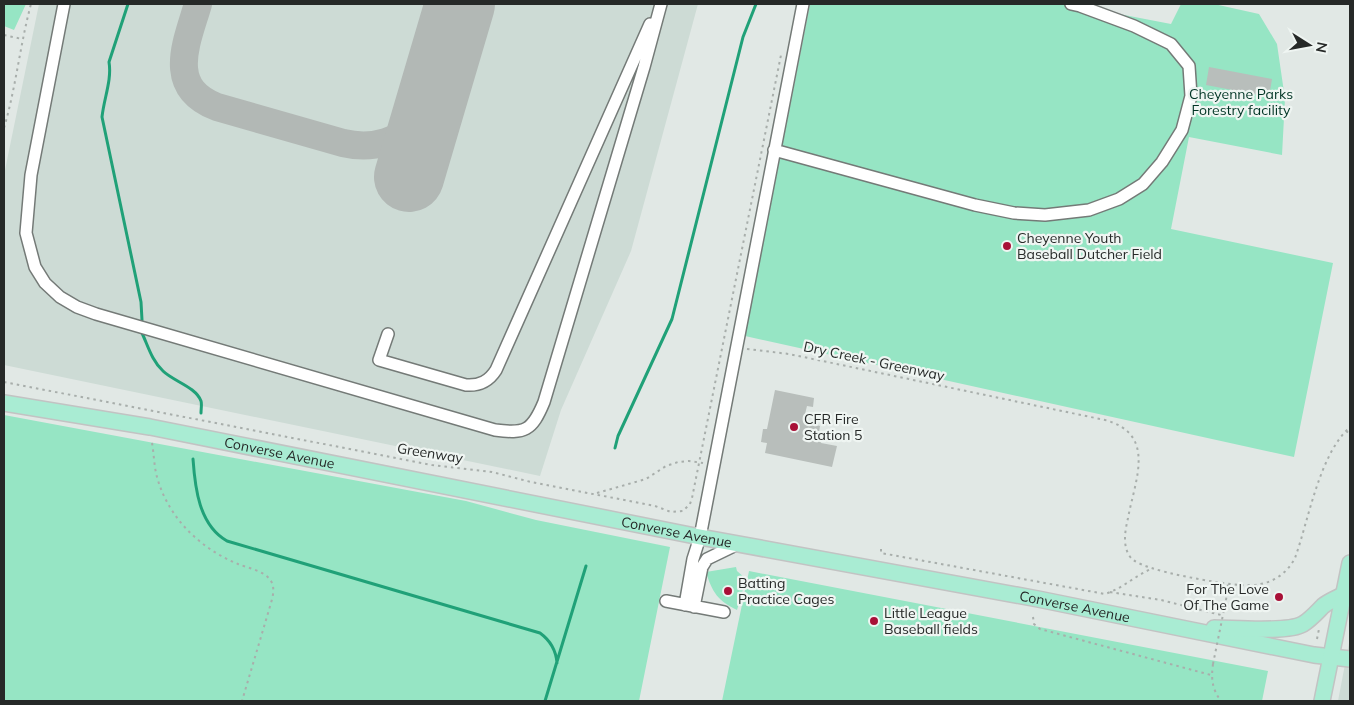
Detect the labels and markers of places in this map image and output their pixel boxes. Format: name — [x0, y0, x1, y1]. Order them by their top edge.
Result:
place label: Cheyenne Youth Baseball Dutcher Field — [1017, 229, 1162, 263]
marker: Cheyenne Youth Baseball Dutcher Field — [1001, 240, 1013, 252]
place label: CFR Fire Station 5 — [804, 410, 862, 444]
marker: CFR Fire Station 5 — [788, 421, 800, 433]
place label: Batting Practice Cages — [738, 574, 834, 608]
place label: For The Love Of The Game — [1183, 580, 1269, 614]
marker: Batting Practice Cages — [722, 585, 734, 597]
marker: For The Love Of The Game — [1273, 591, 1285, 603]
place label: Little League Baseball fields — [884, 604, 978, 638]
marker: Little League Baseball fields — [868, 615, 880, 627]

